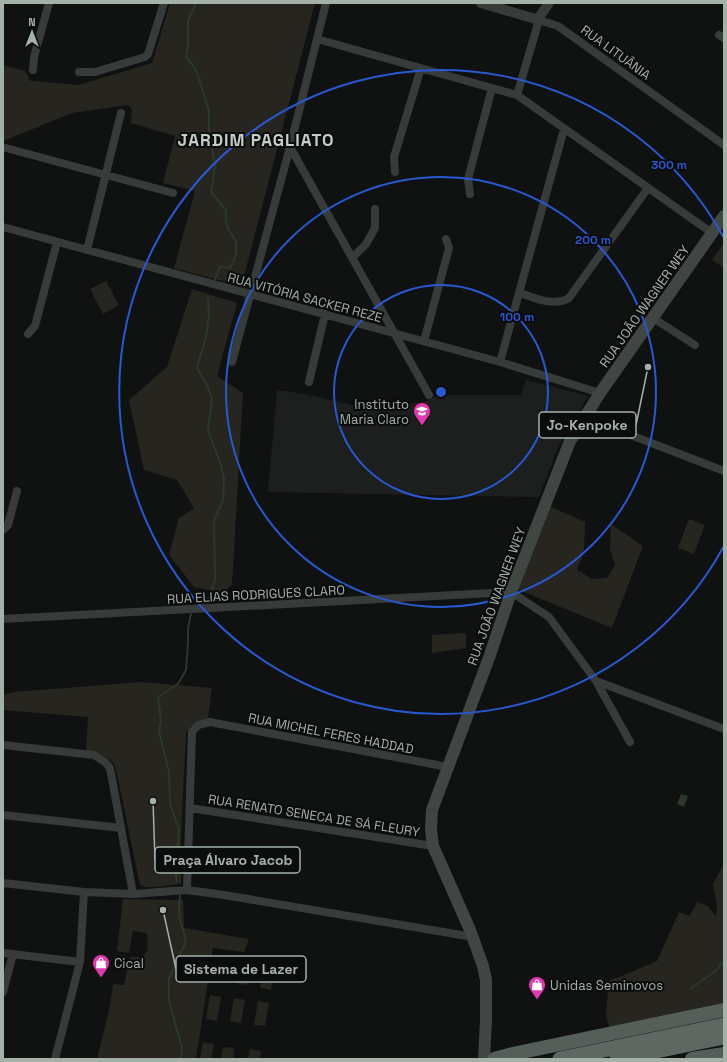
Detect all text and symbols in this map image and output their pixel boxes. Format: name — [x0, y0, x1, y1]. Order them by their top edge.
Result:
north arrow — [12, 12, 52, 52]
text: N — [28, 15, 36, 29]
street label: RUA LITUÂNIA — [577, 21, 654, 84]
district label: JARDIM PAGLIATO — [177, 129, 335, 151]
text: 300 m — [651, 157, 687, 173]
text: 200 m — [575, 232, 611, 248]
street label: RUA JOÃO WAGNER WEY — [596, 242, 693, 371]
street label: RUA VITÓRIA SACKER REZE — [226, 269, 384, 326]
text: 100 m — [500, 309, 534, 325]
centre of rings — [434, 385, 448, 399]
place label: Instituto Maria Claro — [340, 396, 409, 428]
school or university icon: Instituto Maria Claro — [412, 401, 432, 426]
callout: Jo-Kenpoke — [539, 412, 636, 438]
text: Jo-Kenpoke — [547, 416, 627, 434]
street label: RUA JOÃO WAGNER WEY — [464, 525, 529, 668]
street label: RUA ELIAS RODRIGUES CLARO — [167, 581, 345, 608]
street label: RUA MICHEL FERES HADDAD — [247, 709, 415, 758]
street label: RUA RENATO SENECA DE SÁ FLEURY — [207, 790, 421, 841]
callout: Praça Álvaro Jacob — [155, 847, 300, 873]
text: Praça Álvaro Jacob — [164, 851, 292, 869]
shop icon: Cical — [91, 953, 111, 978]
place label: Cical — [114, 955, 144, 972]
callout: Sistema de Lazer — [176, 956, 306, 982]
text: Sistema de Lazer — [184, 960, 299, 978]
shop icon: Unidas Seminovos — [527, 975, 547, 1000]
place label: Unidas Seminovos — [550, 977, 663, 994]

